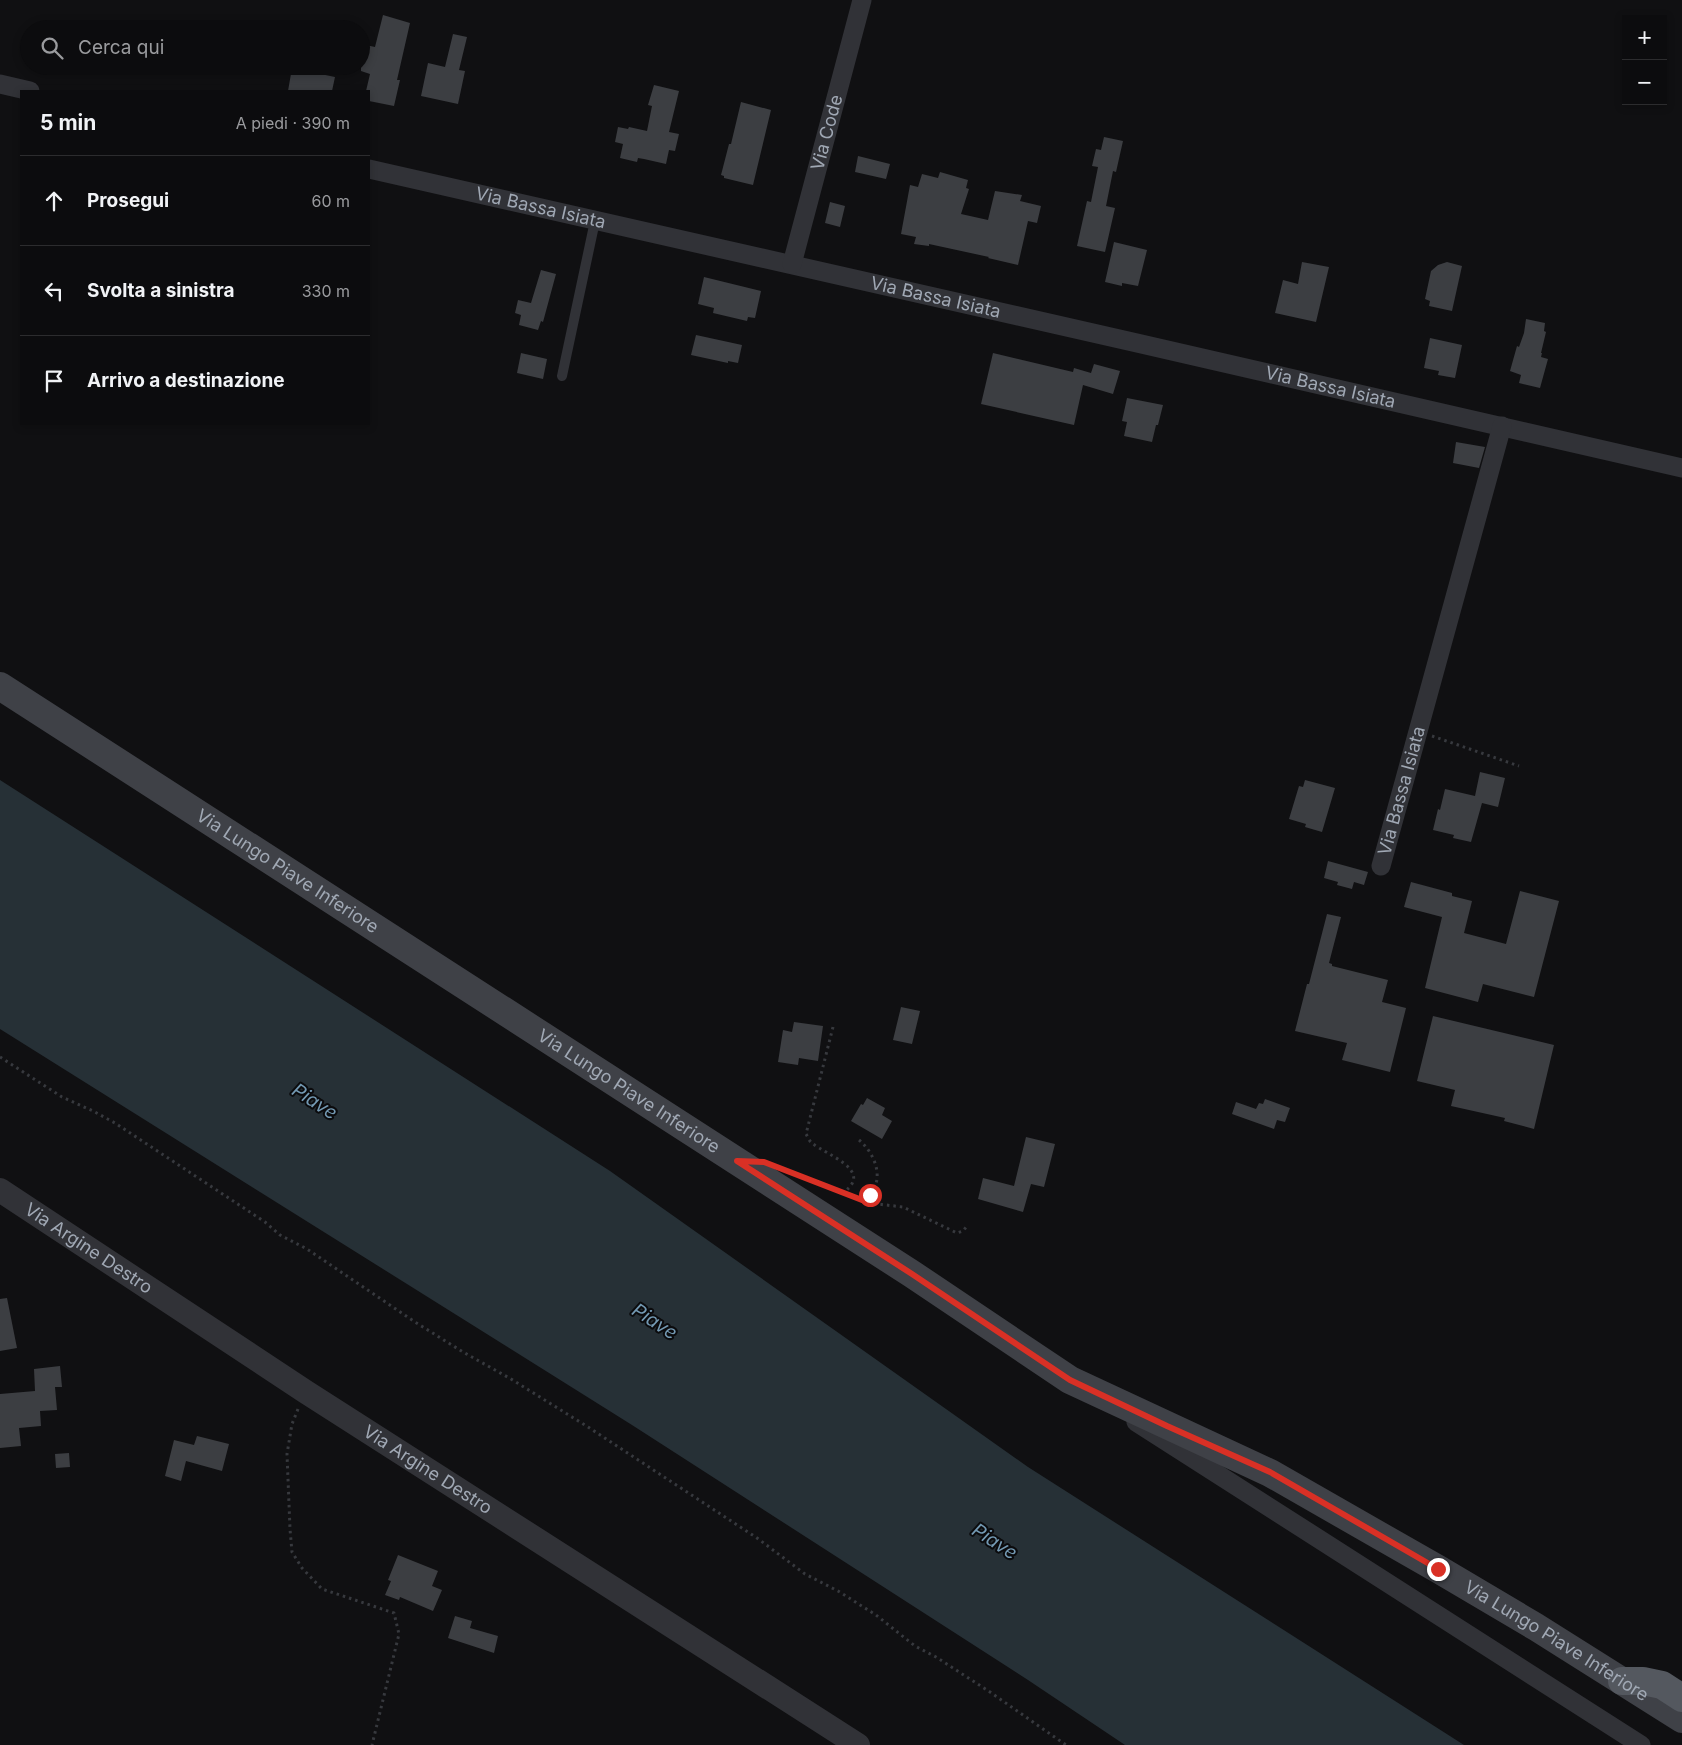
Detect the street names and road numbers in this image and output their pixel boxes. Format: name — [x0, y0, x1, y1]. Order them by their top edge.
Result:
street label: Via Code — [806, 92, 846, 173]
street label: Via Bassa Isiata — [474, 182, 608, 232]
street label: Via Bassa Isiata — [869, 272, 1003, 322]
street label: Via Bassa Isiata — [1263, 362, 1398, 412]
street label: Via Bassa Isiata — [1373, 724, 1429, 858]
street label: Via Lungo Piave Inferiore — [193, 804, 383, 937]
street label: Via Lungo Piave Inferiore — [534, 1024, 724, 1157]
street label: Via Argine Destro — [21, 1198, 157, 1298]
street label: Via Argine Destro — [360, 1420, 496, 1518]
street label: Via Lungo Piave Inferiore — [1461, 1576, 1653, 1705]

